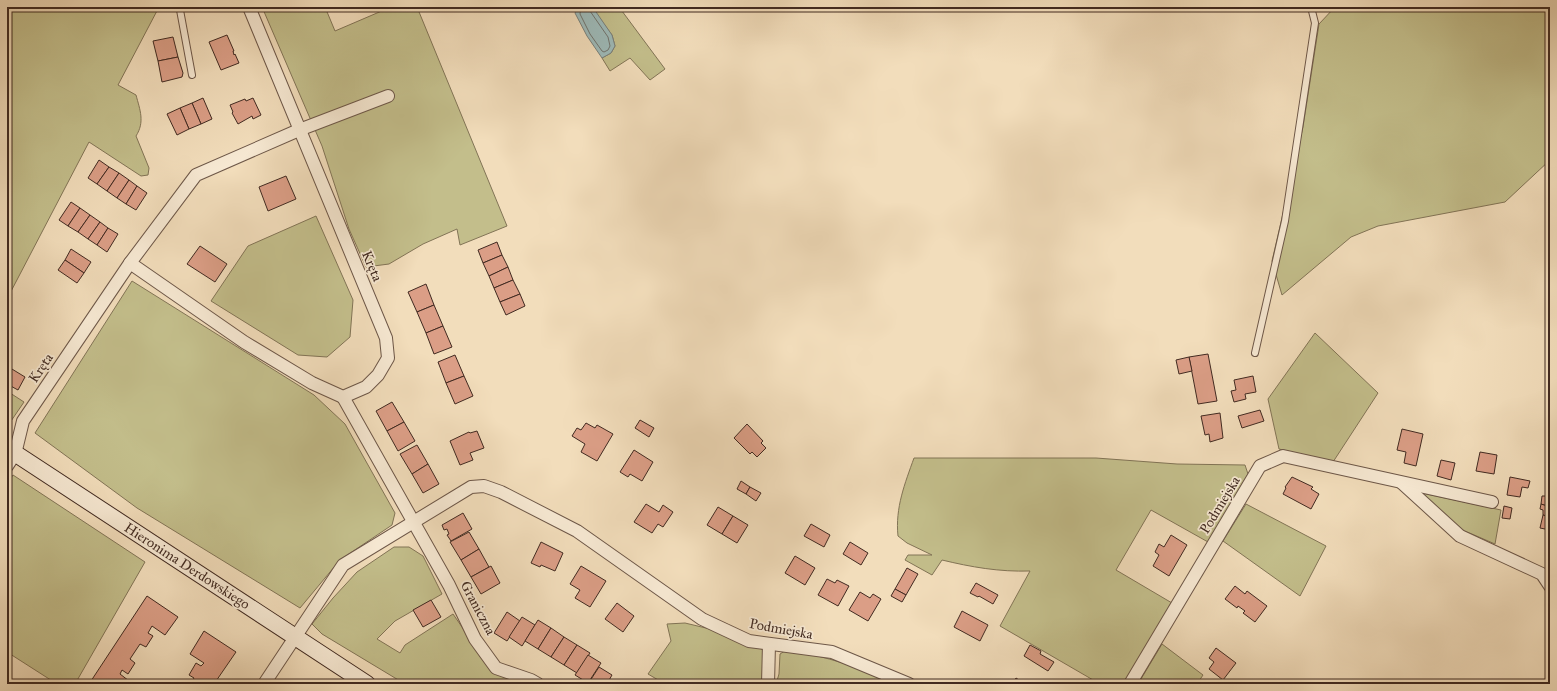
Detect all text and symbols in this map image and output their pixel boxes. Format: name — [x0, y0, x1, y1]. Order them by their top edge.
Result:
street label: Kręta — [358, 248, 386, 284]
street label: Kręta — [25, 350, 57, 386]
street label: Podmiejska — [1196, 473, 1244, 537]
street label: Hieronima Derdowskiego — [121, 519, 253, 613]
street label: Graniczna — [457, 578, 499, 638]
street label: Podmiejska — [748, 615, 814, 643]

